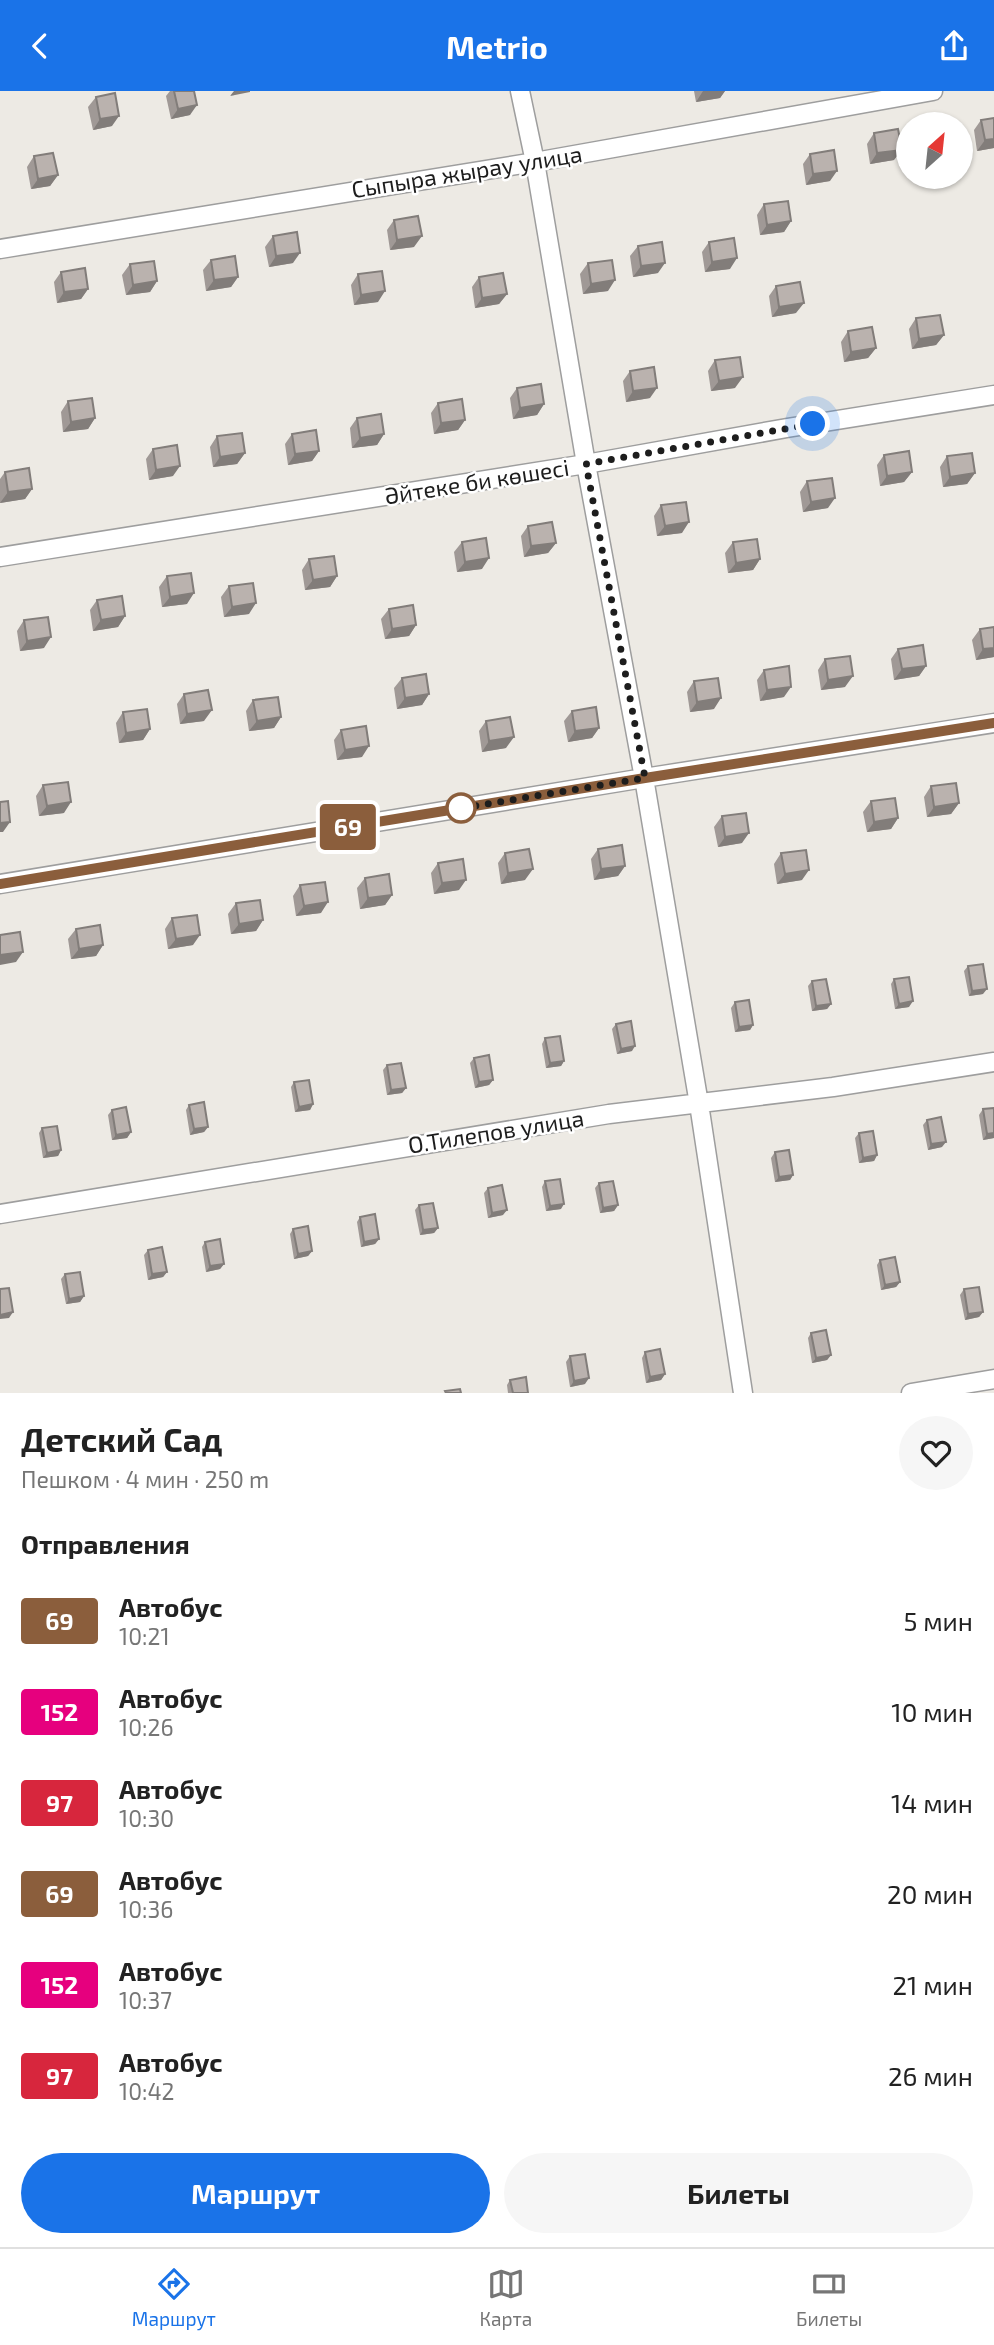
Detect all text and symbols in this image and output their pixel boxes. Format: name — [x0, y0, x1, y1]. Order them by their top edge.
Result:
icon: back — [21, 27, 59, 65]
text: Metrio — [446, 27, 548, 65]
icon: share — [935, 27, 973, 65]
north arrow — [896, 112, 973, 189]
map controls — [896, 112, 973, 189]
street label: Сыпыра жырау улица — [349, 139, 584, 204]
your location — [795, 406, 830, 441]
street label: Әйтеке би көшесі — [383, 453, 571, 509]
unlabelled marker — [446, 793, 476, 823]
line badge: 69 — [316, 804, 380, 850]
text: 69 — [334, 812, 362, 841]
street label: О.Тилепов улица — [406, 1103, 586, 1160]
button: heart — [899, 1416, 973, 1490]
text: Детский Сад — [21, 1419, 222, 1459]
text: Пешком · 4 мин · 250 m — [21, 1465, 269, 1493]
text: Отправления — [21, 1528, 190, 1559]
text: Автобус — [119, 1591, 222, 1622]
text: 5 мин — [903, 1605, 973, 1636]
text: 69 — [45, 1606, 74, 1635]
text: 10:21 — [119, 1622, 170, 1650]
text: Автобус — [119, 1682, 222, 1713]
text: 10 мин — [891, 1696, 973, 1727]
text: 152 — [41, 1697, 78, 1726]
text: 10:26 — [119, 1713, 174, 1741]
text: Автобус — [119, 1773, 222, 1804]
text: 14 мин — [891, 1787, 973, 1818]
text: 97 — [46, 1788, 73, 1817]
text: 10:30 — [119, 1804, 174, 1832]
text: Автобус — [119, 1864, 222, 1895]
text: 20 мин — [887, 1878, 973, 1909]
text: 69 — [45, 1879, 74, 1908]
text: 10:36 — [119, 1895, 173, 1923]
text: Автобус — [119, 1955, 222, 1986]
text: 21 мин — [892, 1969, 973, 2000]
text: 152 — [41, 1970, 78, 1999]
text: 10:37 — [119, 1986, 172, 2014]
text: Автобус — [119, 2046, 222, 2077]
text: 26 мин — [888, 2060, 973, 2091]
text: 97 — [46, 2061, 73, 2090]
text: 10:42 — [119, 2077, 175, 2105]
button: Маршрут — [21, 2153, 490, 2233]
button: Билеты — [504, 2153, 973, 2233]
tab: Маршрут — [132, 2265, 216, 2330]
tab: Карта — [480, 2265, 532, 2330]
tab: Билеты — [796, 2265, 862, 2330]

